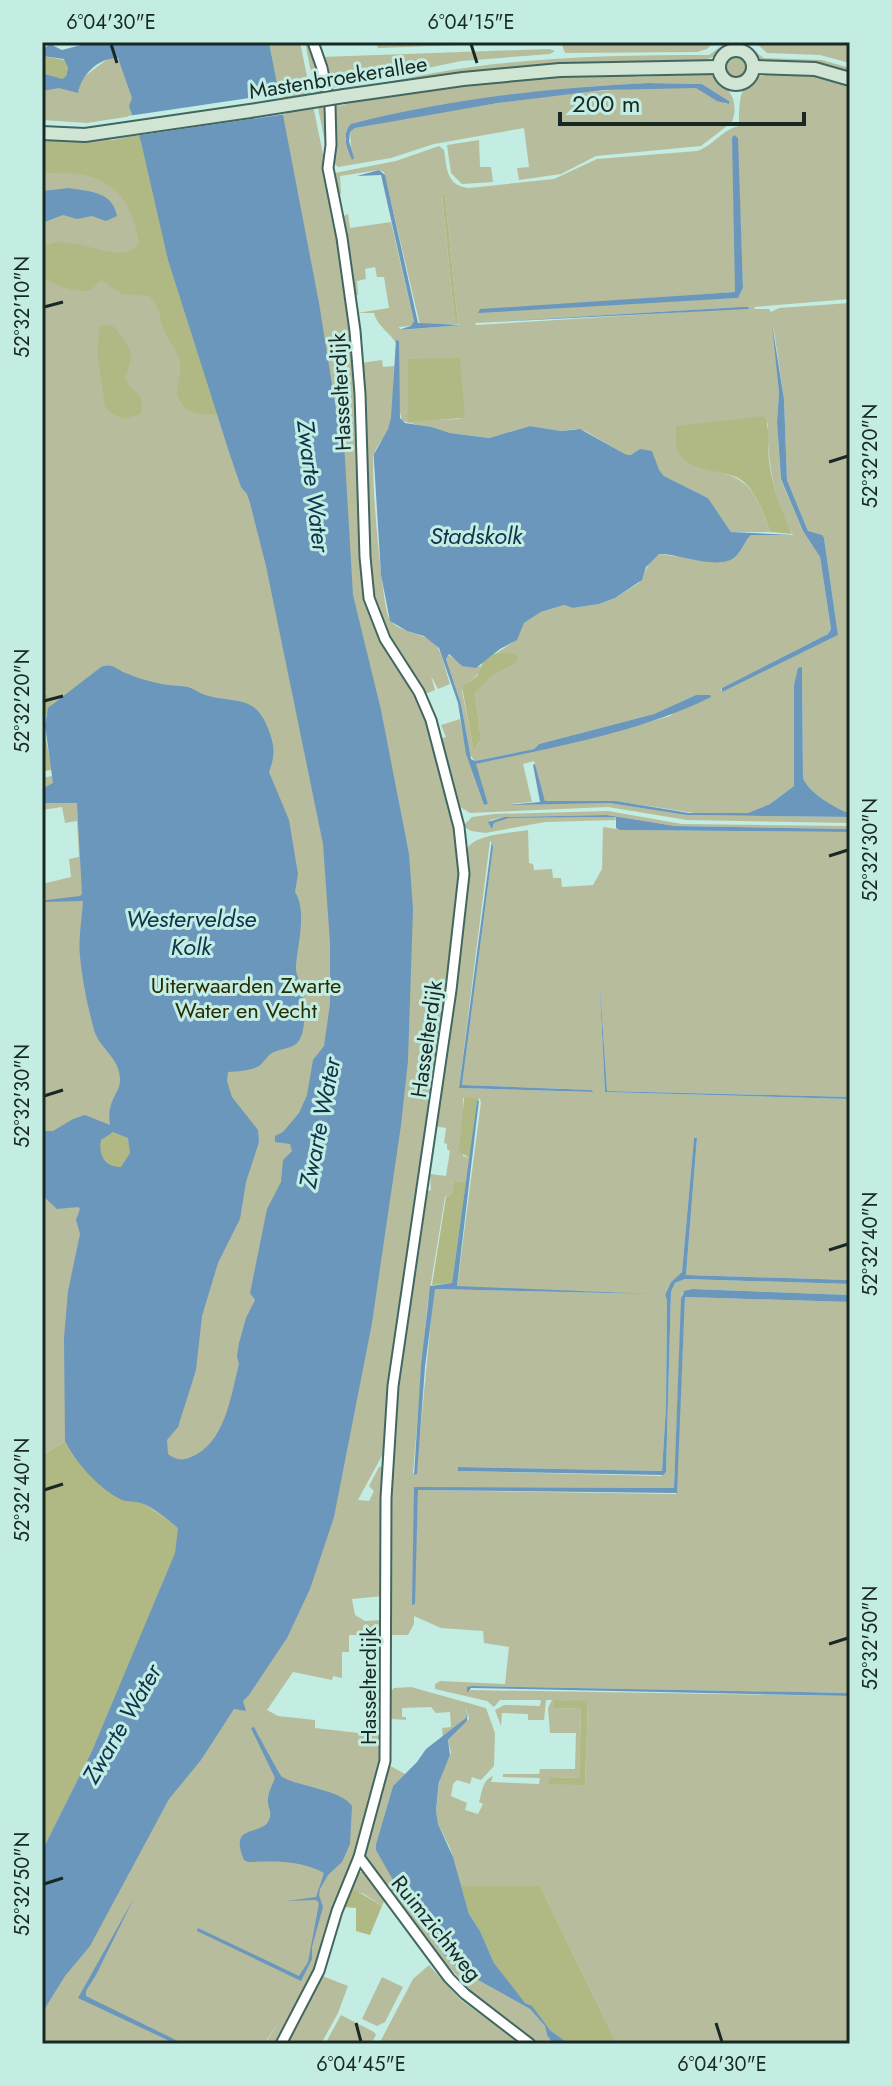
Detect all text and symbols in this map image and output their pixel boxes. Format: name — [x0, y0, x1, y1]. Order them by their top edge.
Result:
text: 6°04'30"E — [66, 8, 156, 37]
text: 6°04'15"E — [427, 8, 515, 37]
street label: Mastenbroekerallee — [247, 47, 429, 107]
scale bar — [560, 76, 804, 126]
text: 200 m — [572, 86, 640, 121]
text: 52°32'10"N — [8, 256, 37, 358]
street label: Hasselterdijk — [321, 332, 359, 452]
text: 52°32'20"N — [856, 404, 885, 508]
water label: Zwarte Water — [288, 417, 339, 556]
water label: Stadskolk — [430, 518, 524, 553]
text: 52°32'20"N — [8, 649, 37, 753]
text: 52°32'30"N — [856, 798, 885, 902]
water label: Westerveldse Kolk — [126, 901, 256, 964]
park label: Uiterwaarden Zwarte Water en Vecht — [151, 969, 341, 1026]
street label: Hasselterdijk — [402, 978, 450, 1100]
text: 52°32'30"N — [8, 1044, 37, 1148]
water label: Zwarte Water — [289, 1052, 350, 1192]
text: 52°32'40"N — [856, 1192, 885, 1296]
text: 52°32'40"N — [8, 1438, 37, 1542]
text: 52°32'50"N — [856, 1586, 885, 1690]
street label: Hasselterdijk — [352, 1627, 384, 1745]
water label: Zwarte Water — [73, 1656, 171, 1791]
text: 52°32'50"N — [8, 1832, 37, 1936]
street label: Ruimzichtweg — [384, 1868, 490, 1988]
text: 6°04'45"E — [316, 2050, 406, 2079]
text: 6°04'30"E — [677, 2050, 767, 2079]

